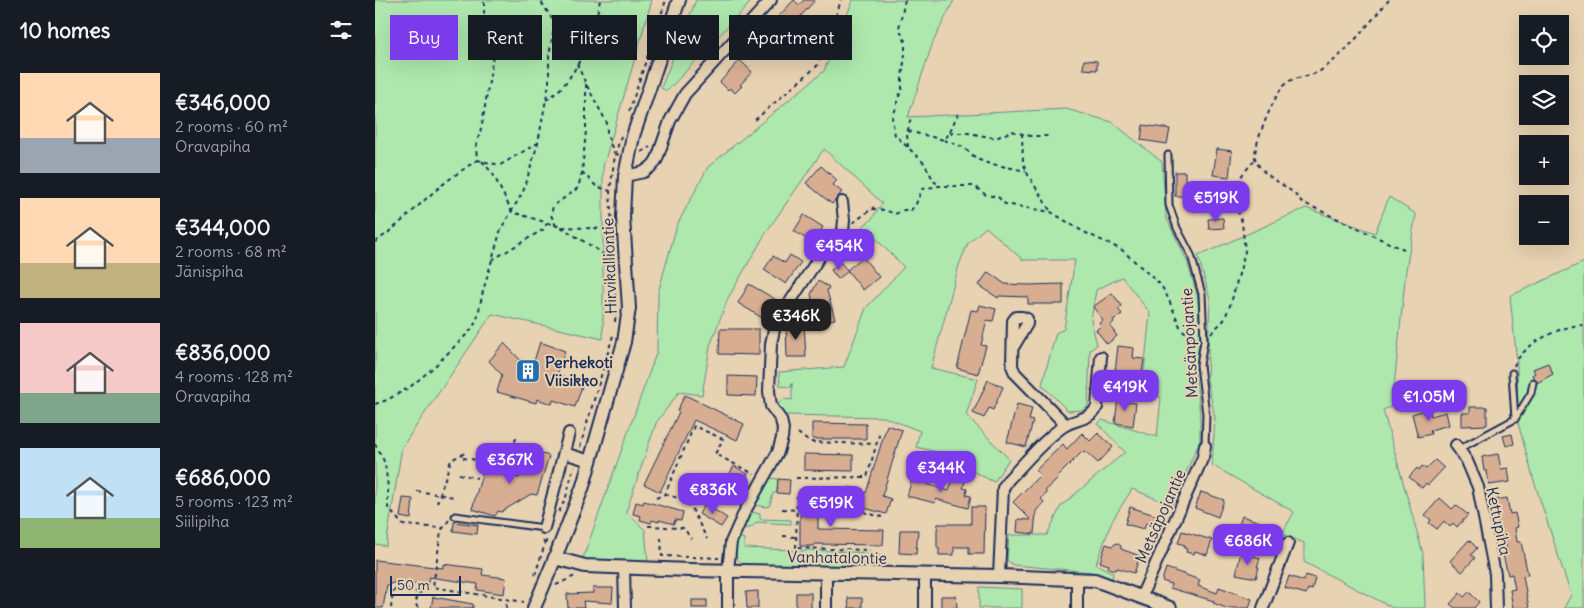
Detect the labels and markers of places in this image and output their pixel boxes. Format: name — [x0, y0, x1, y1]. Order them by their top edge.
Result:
pin: €519K — [1181, 180, 1251, 223]
pin: €454K — [804, 228, 874, 271]
pin: €346K — [761, 298, 831, 341]
place label: Perhekoti Viisikko — [545, 352, 613, 390]
building icon: Perhekoti Viisikko — [515, 358, 541, 384]
pin: €419K — [1090, 370, 1160, 412]
pin: €1.05M — [1388, 380, 1470, 422]
pin: €367K — [475, 442, 545, 485]
pin: €344K — [906, 450, 976, 493]
pin: €836K — [678, 472, 748, 515]
pin: €519K — [796, 486, 866, 528]
pin: €686K — [1213, 524, 1283, 566]

